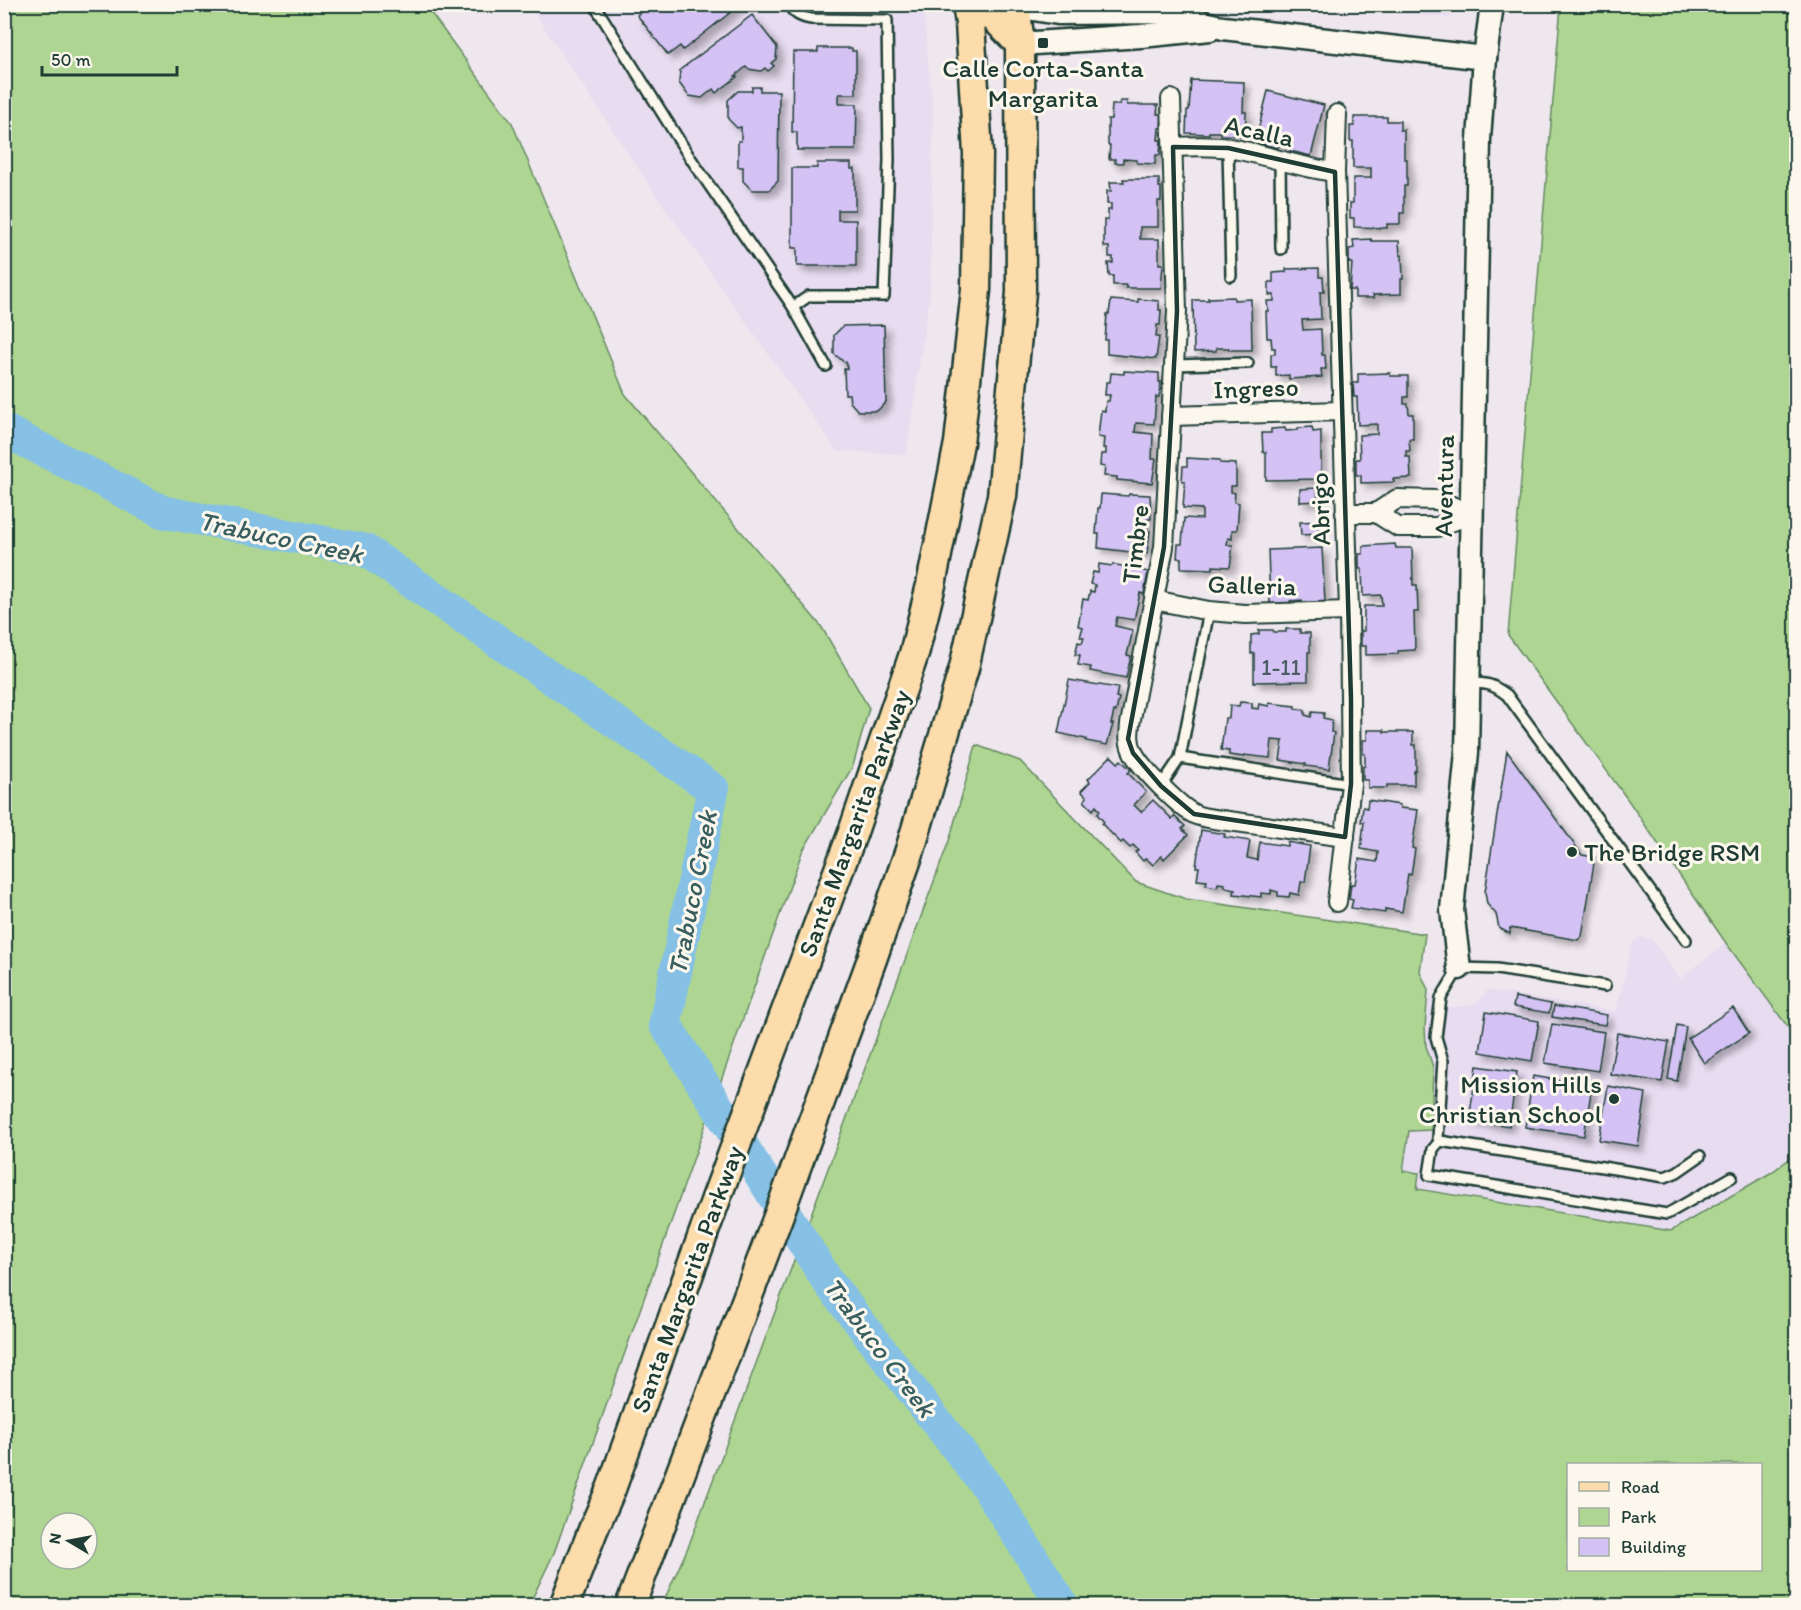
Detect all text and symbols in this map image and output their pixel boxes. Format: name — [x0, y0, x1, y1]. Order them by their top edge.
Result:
marker: Calle Corta-Santa Margarita — [1036, 36, 1050, 50]
scale bar — [42, 39, 177, 77]
text: 50 m — [51, 49, 91, 71]
place label: Calle Corta-Santa Margarita — [942, 52, 1144, 114]
street label: Acalla — [1221, 108, 1297, 154]
street label: Ingreso — [1213, 371, 1299, 405]
street label: Aventura — [1427, 434, 1461, 537]
street label: Abrigo — [1303, 472, 1337, 546]
street label: Timbre — [1114, 503, 1156, 585]
water label: Trabuco Creek — [196, 504, 368, 571]
street label: Galleria — [1207, 567, 1297, 603]
house number: 1-11 — [1261, 654, 1301, 681]
street label: Santa Margarita Parkway — [791, 685, 917, 961]
water label: Trabuco Creek — [660, 806, 725, 978]
place label: The Bridge RSM — [1584, 836, 1760, 868]
marker: The Bridge RSM — [1565, 845, 1579, 859]
place label: Mission Hills Christian School — [1419, 1068, 1602, 1130]
marker: Mission Hills Christian School — [1607, 1092, 1621, 1106]
street label: Santa Margarita Parkway — [624, 1141, 750, 1417]
water label: Trabuco Creek — [817, 1271, 945, 1425]
legend — [1567, 1463, 1762, 1571]
text: Road — [1621, 1476, 1660, 1498]
text: Park — [1621, 1506, 1656, 1528]
north arrow — [39, 1511, 99, 1571]
text: N — [44, 1532, 65, 1545]
text: Building — [1621, 1536, 1687, 1558]

